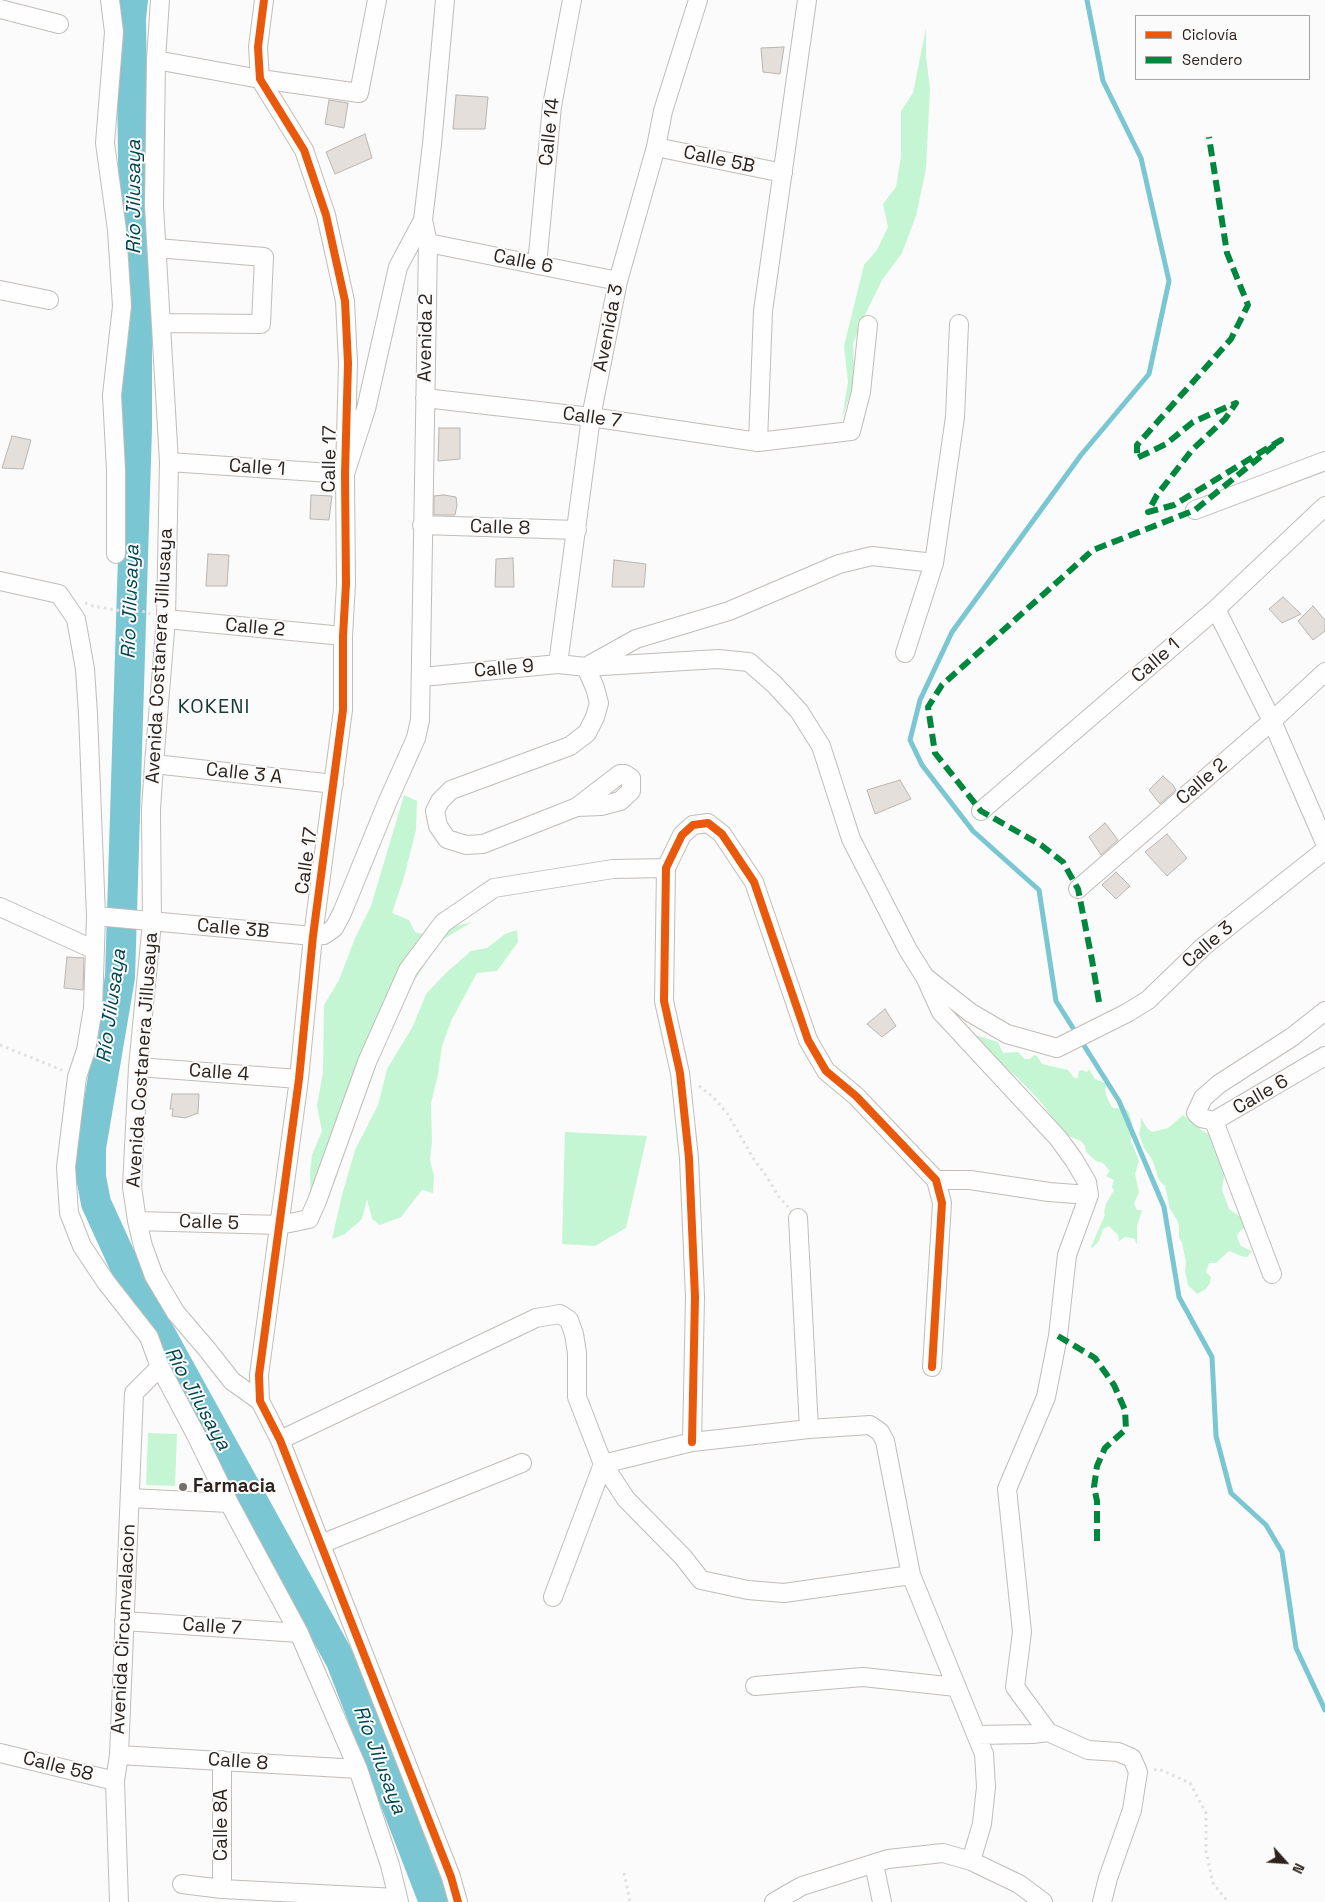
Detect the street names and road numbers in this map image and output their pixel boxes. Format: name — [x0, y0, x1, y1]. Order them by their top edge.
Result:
street label: Calle 14 — [535, 97, 565, 167]
street label: Calle 5B — [681, 141, 757, 179]
street label: Calle 6 — [491, 245, 555, 279]
street label: Avenida 3 — [589, 282, 629, 374]
street label: Avenida 2 — [414, 294, 438, 382]
street label: Calle 7 — [561, 403, 623, 433]
street label: Calle 17 — [318, 425, 342, 493]
street label: Calle 1 — [228, 455, 286, 481]
street label: Calle 8 — [469, 516, 531, 540]
street label: Avenida Costanera Jillusaya — [142, 528, 178, 784]
street label: Calle 2 — [224, 614, 286, 642]
street label: Calle 1 — [1127, 634, 1185, 688]
street label: Calle 9 — [473, 655, 535, 683]
street label: Calle 2 — [1172, 754, 1232, 810]
street label: Calle 3 A — [205, 759, 283, 789]
street label: Calle 17 — [291, 826, 323, 896]
street label: Calle 3B — [196, 914, 270, 944]
street label: Calle 3 — [1178, 917, 1238, 973]
street label: Avenida Costanera Jillusaya — [123, 932, 163, 1188]
street label: Calle 4 — [188, 1060, 250, 1086]
street label: Calle 6 — [1229, 1070, 1293, 1120]
street label: Calle 5 — [179, 1211, 239, 1235]
street label: Avenida Circunvalacion — [107, 1523, 141, 1735]
street label: Calle 7 — [182, 1614, 242, 1640]
street label: Calle 58 — [20, 1747, 96, 1787]
street label: Calle 8 — [207, 1749, 269, 1775]
street label: Calle 8A — [211, 1789, 233, 1861]

